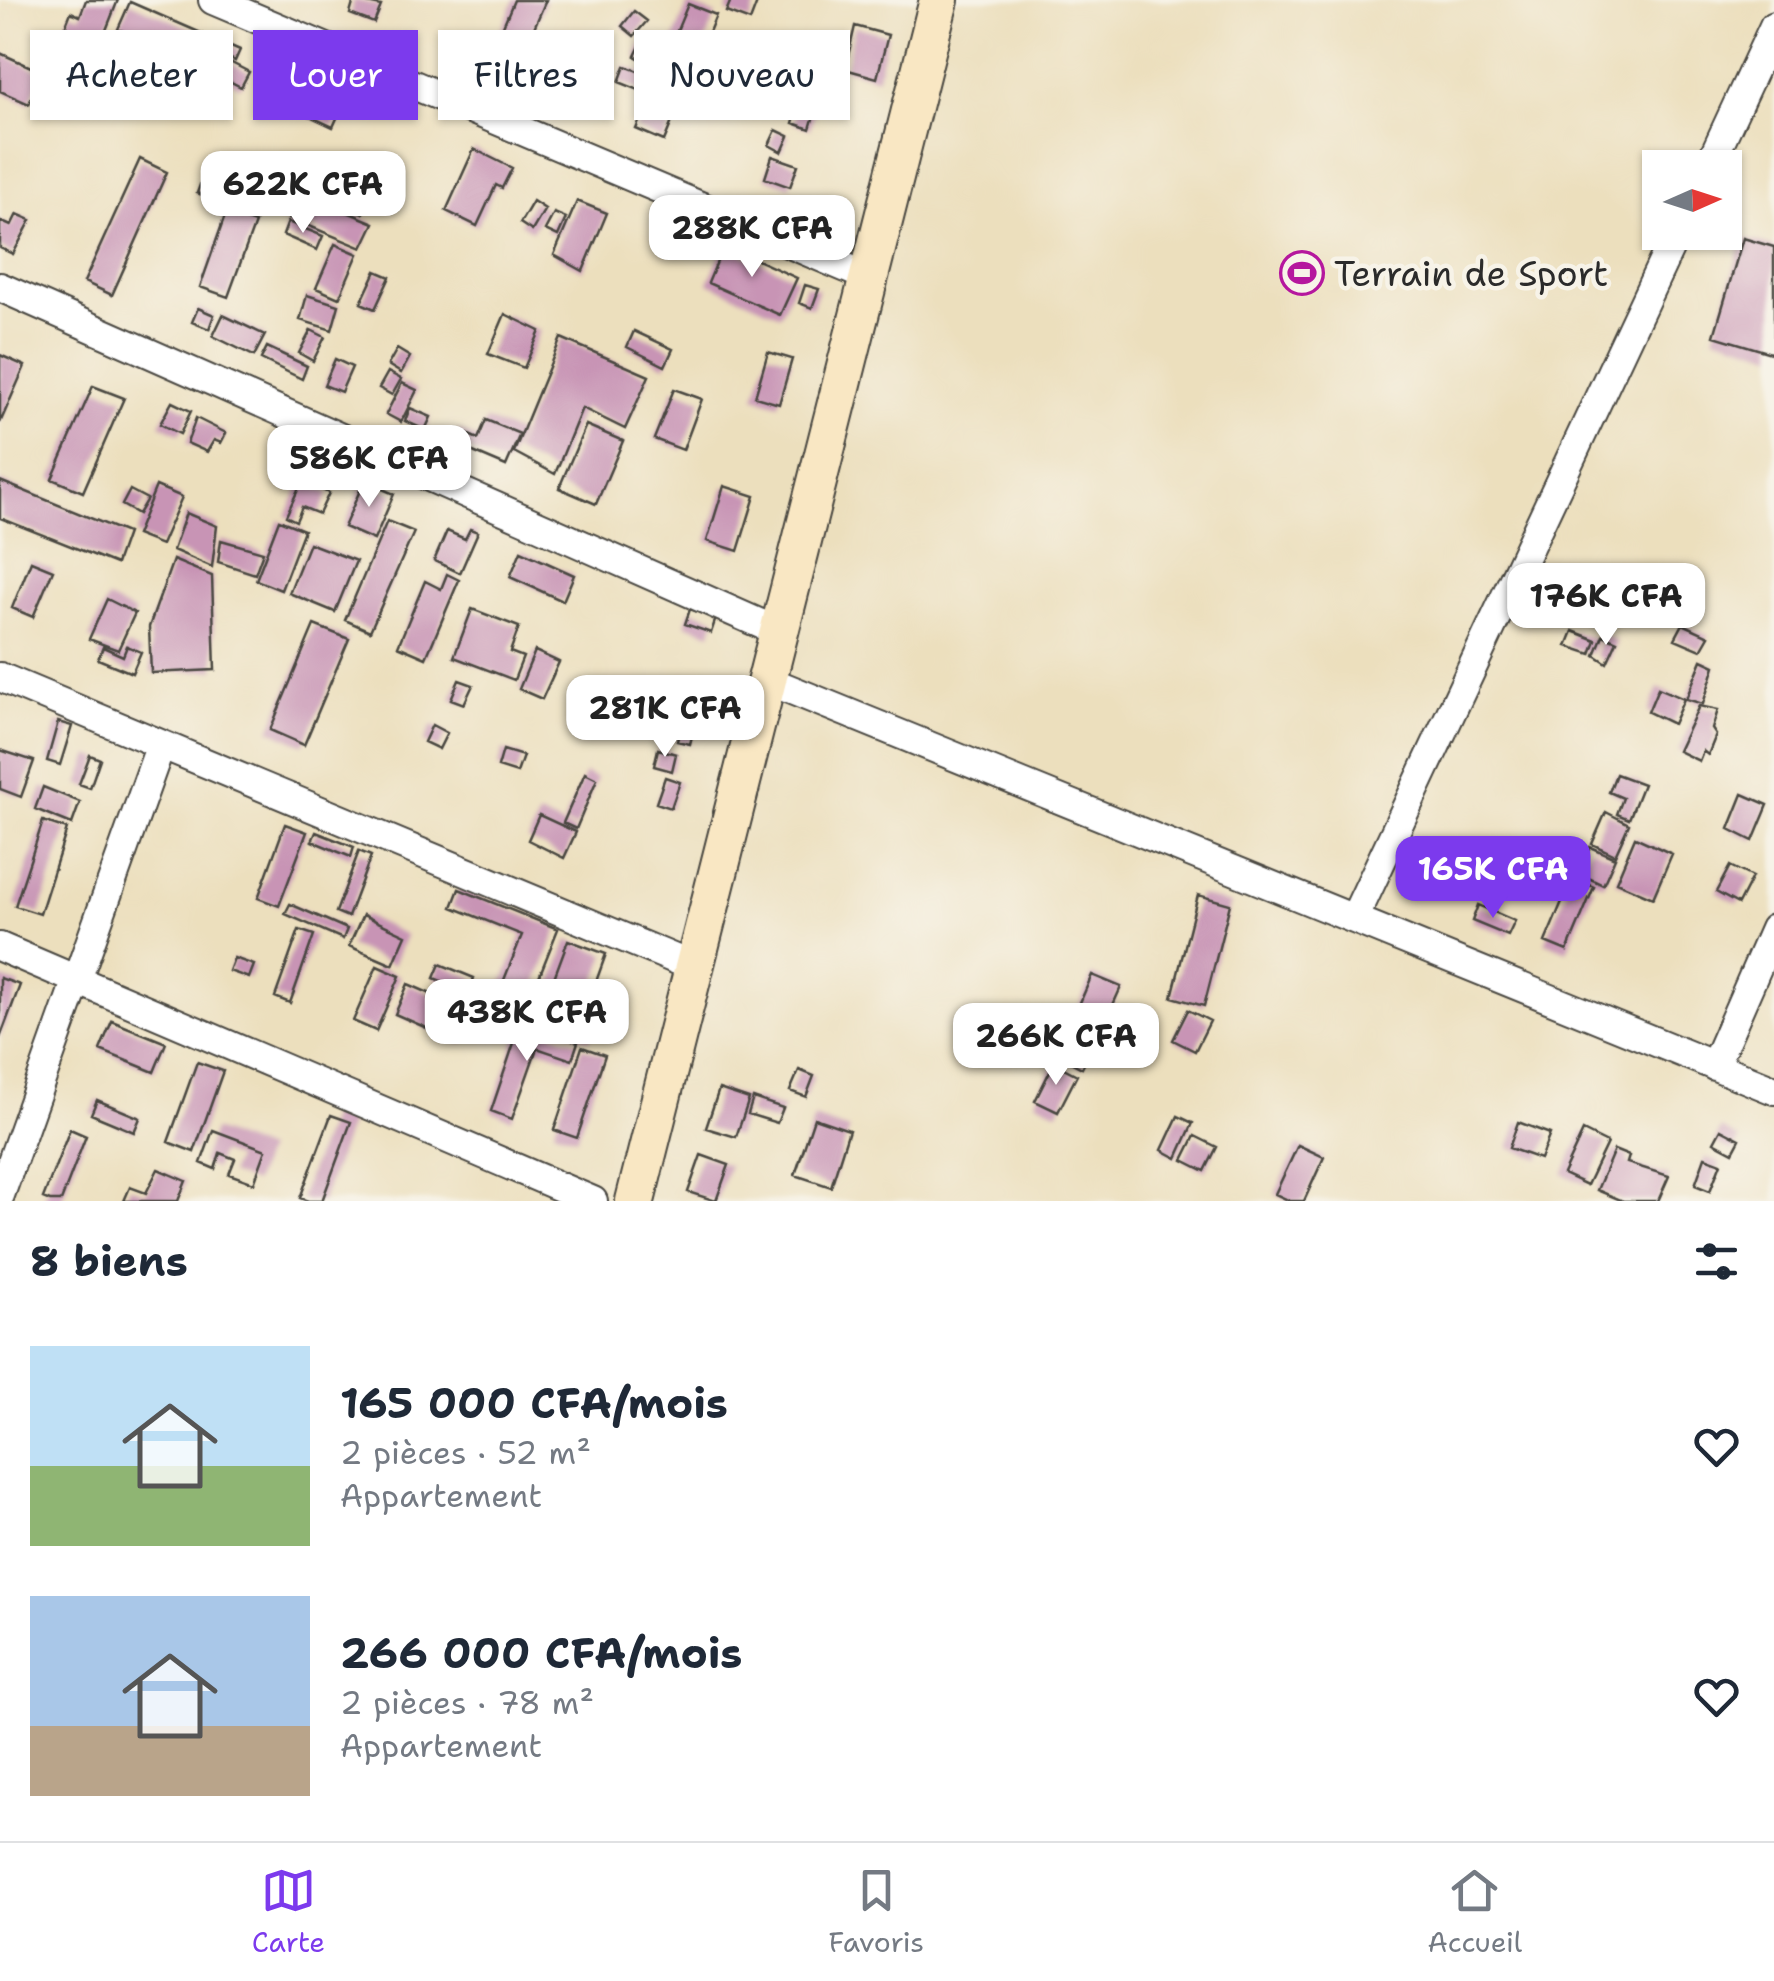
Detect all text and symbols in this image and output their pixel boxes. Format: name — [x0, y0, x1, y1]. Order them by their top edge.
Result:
chip: Acheter — [30, 30, 233, 120]
chip: Louer — [253, 30, 418, 120]
chip: Filtres — [438, 30, 614, 120]
chip: Nouveau — [634, 30, 850, 120]
north arrow — [1642, 150, 1742, 250]
map controls — [1642, 150, 1742, 250]
pin: 622K CFA — [200, 151, 406, 236]
text: 622K CFA — [223, 162, 383, 205]
pin: 288K CFA — [649, 195, 855, 280]
text: 288K CFA — [671, 206, 833, 249]
sports icon: Terrain de Sport — [1279, 250, 1325, 296]
place label: Terrain de Sport — [1334, 250, 1608, 297]
pin: 586K CFA — [266, 425, 472, 510]
text: 586K CFA — [289, 436, 449, 479]
pin: 176K CFA — [1503, 563, 1709, 648]
text: 176K CFA — [1529, 574, 1683, 617]
pin: 281K CFA — [562, 675, 768, 760]
text: 281K CFA — [588, 686, 742, 729]
pin: 165K CFA — [1390, 836, 1596, 921]
text: 165K CFA — [1418, 847, 1568, 890]
pin: 438K CFA — [424, 979, 630, 1064]
text: 438K CFA — [447, 990, 607, 1033]
pin: 266K CFA — [953, 1003, 1159, 1088]
text: 266K CFA — [975, 1014, 1137, 1057]
text: 8 biens — [30, 1233, 188, 1289]
icon: filters — [1689, 1234, 1744, 1289]
text: 165 000 CFA/mois — [340, 1375, 728, 1431]
icon: home — [110, 1386, 230, 1506]
icon: heart — [1689, 1419, 1744, 1474]
text: 2 pièces · 52 m² — [340, 1431, 591, 1474]
text: Appartement — [340, 1474, 542, 1517]
text: 266 000 CFA/mois — [340, 1625, 743, 1681]
icon: home — [110, 1636, 230, 1756]
icon: heart — [1689, 1669, 1744, 1724]
text: 2 pièces · 78 m² — [340, 1681, 594, 1724]
text: Appartement — [340, 1724, 542, 1767]
tab: Carte — [252, 1863, 325, 1961]
tab: Favoris — [829, 1863, 924, 1961]
tab: Accueil — [1427, 1863, 1522, 1961]

